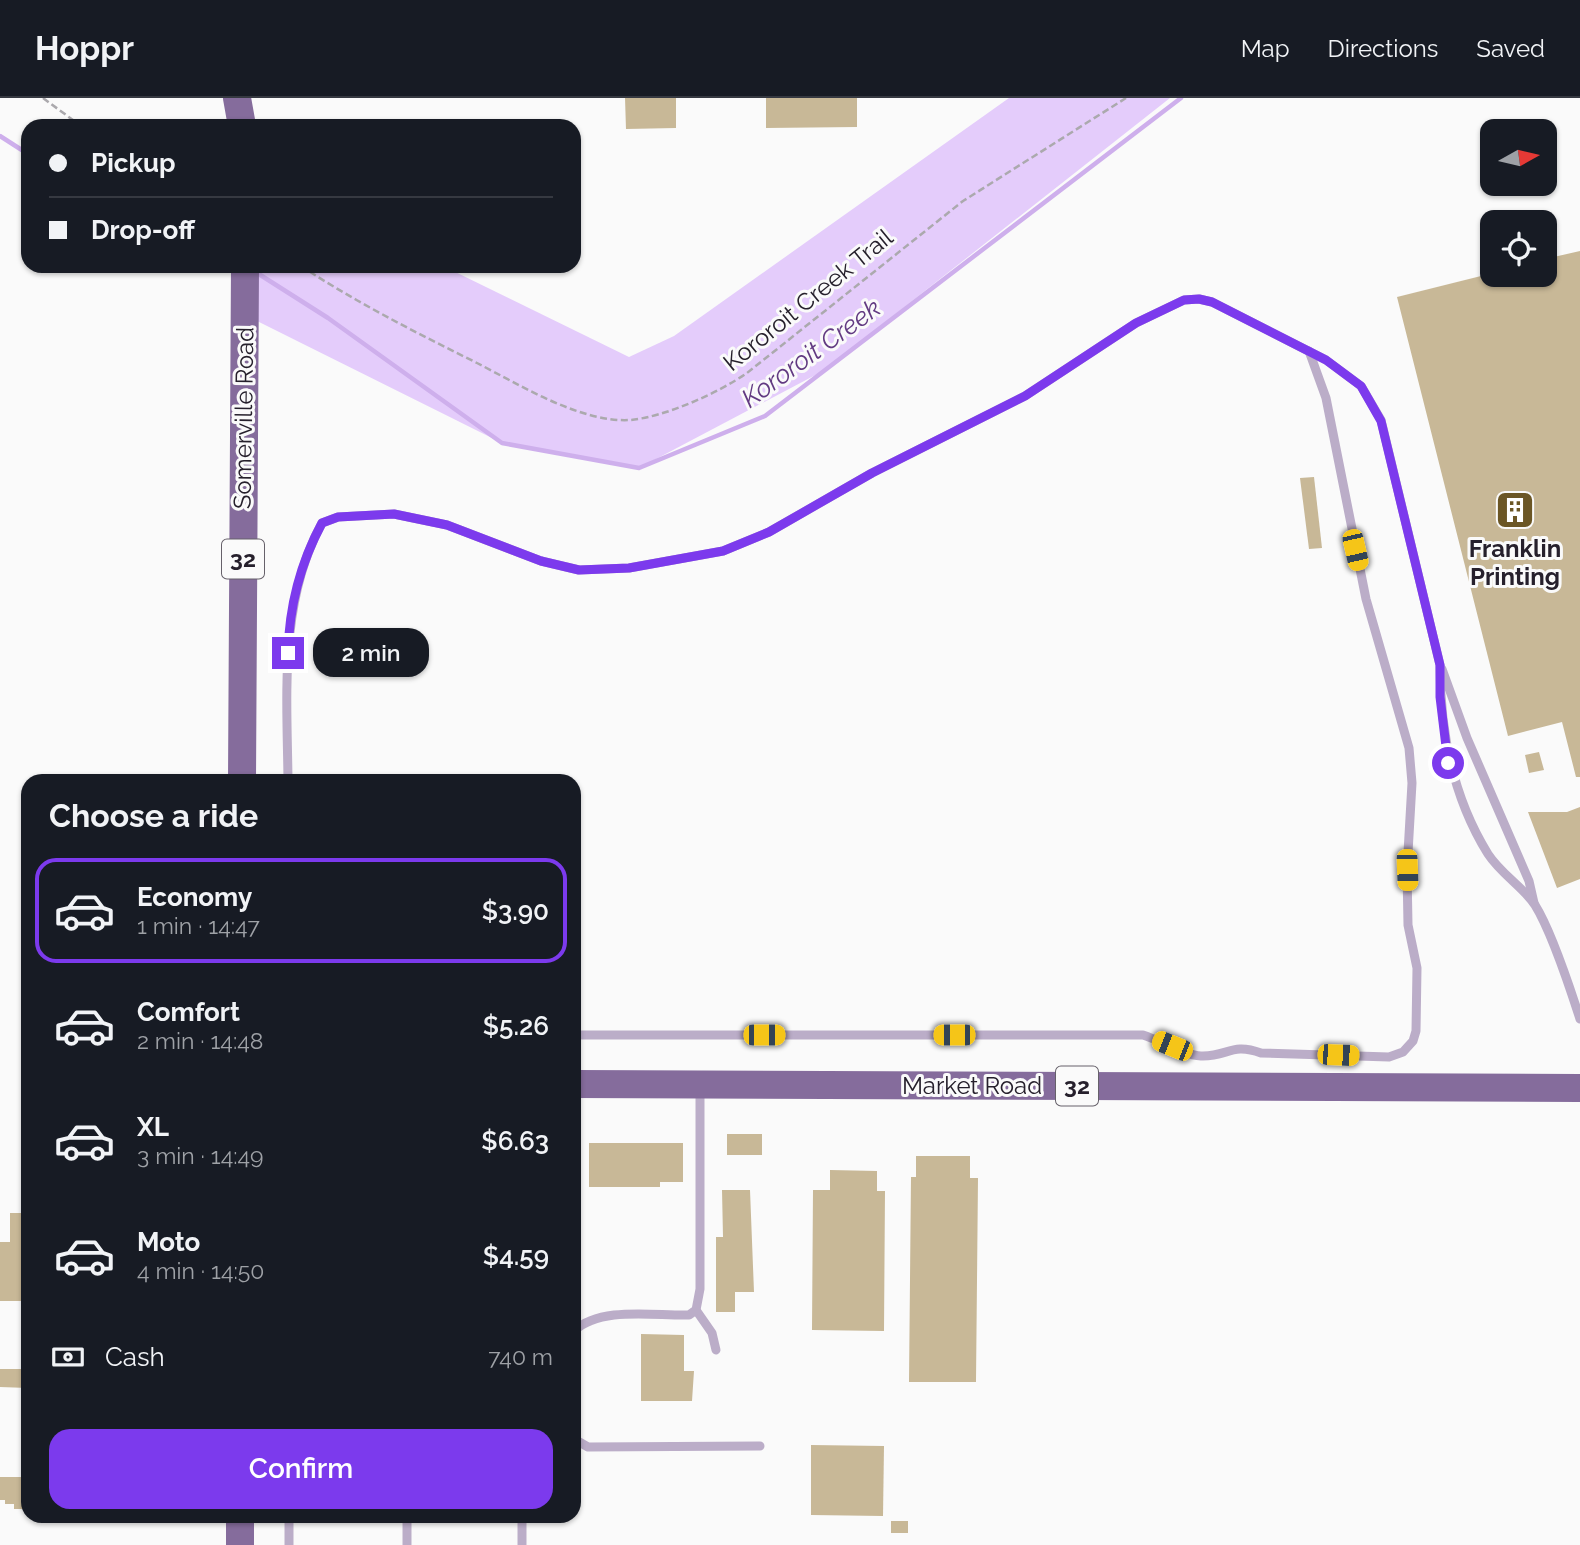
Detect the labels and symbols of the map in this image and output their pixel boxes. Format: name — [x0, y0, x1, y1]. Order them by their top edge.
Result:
north arrow — [1480, 119, 1558, 196]
street label: Kororoit Creek Trail — [717, 223, 899, 377]
water label: Kororoit Creek — [735, 292, 887, 414]
street label: Somerville Road — [227, 327, 260, 509]
building icon: Franklin Printing — [1494, 489, 1536, 531]
car — [1341, 527, 1370, 573]
place label: Franklin Printing — [1469, 534, 1561, 591]
road number: 32 — [222, 540, 264, 579]
callout: 2 min — [312, 628, 428, 678]
route end — [272, 637, 304, 669]
route start — [1432, 747, 1464, 779]
car — [1396, 849, 1419, 891]
car — [744, 1025, 786, 1046]
car — [934, 1025, 976, 1046]
car — [1149, 1028, 1196, 1064]
car — [1317, 1044, 1360, 1066]
road number: 32 — [1056, 1066, 1098, 1105]
street label: Market Road — [902, 1071, 1042, 1100]

